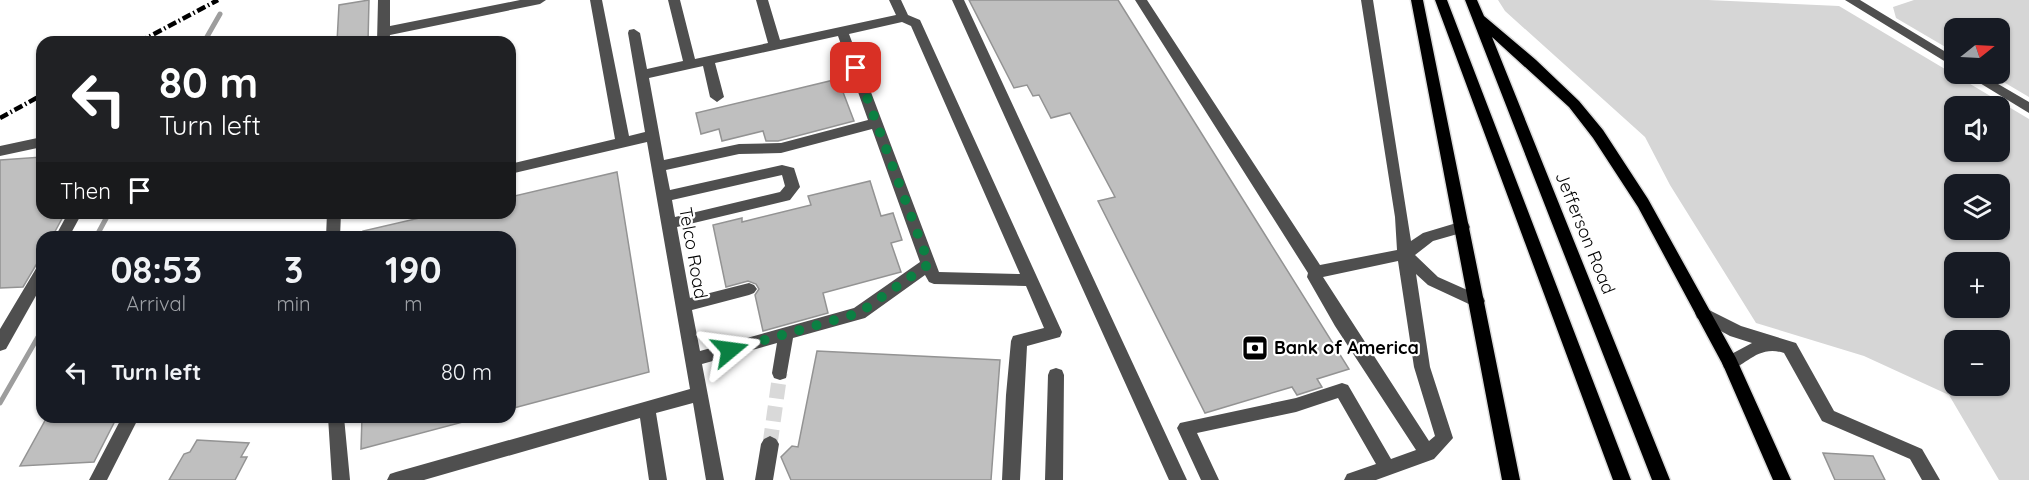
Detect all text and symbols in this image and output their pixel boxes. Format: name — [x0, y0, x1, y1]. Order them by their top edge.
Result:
north arrow — [1944, 18, 2010, 84]
map controls — [1944, 18, 2010, 396]
pin — [830, 42, 881, 93]
icon: arrive — [839, 51, 872, 84]
text: 80 m — [159, 56, 258, 109]
icon: left — [60, 60, 138, 138]
button: sound — [1944, 96, 2010, 162]
text: Turn left — [159, 108, 261, 142]
street label: Jefferson Road — [1550, 168, 1620, 297]
icon: arrive — [123, 174, 156, 207]
button: layers — [1944, 174, 2010, 240]
text: Then — [60, 177, 111, 205]
street label: Telco Road — [674, 205, 713, 301]
text: 08:53 — [110, 247, 202, 292]
text: 3 — [284, 247, 303, 292]
text: 190 — [385, 247, 442, 292]
button: + — [1944, 252, 2010, 318]
text: Arrival — [126, 291, 186, 316]
text: min — [277, 291, 311, 316]
text: m — [404, 291, 422, 316]
position arrow — [698, 318, 762, 382]
button: − — [1944, 330, 2010, 396]
bank icon: Bank of America — [1240, 333, 1270, 363]
place label: Bank of America — [1274, 336, 1419, 359]
icon: left — [60, 356, 93, 389]
text: Turn left — [111, 358, 201, 386]
text: 80 m — [441, 358, 492, 386]

